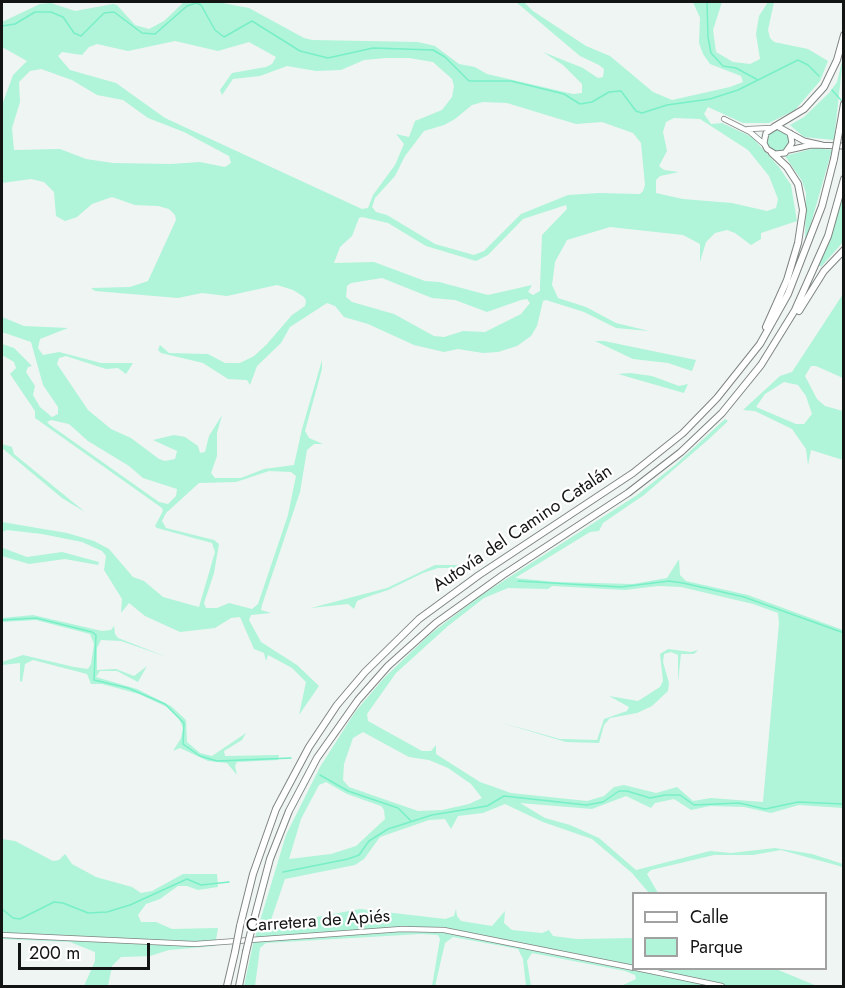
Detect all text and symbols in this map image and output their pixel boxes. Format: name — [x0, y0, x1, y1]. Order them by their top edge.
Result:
street label: Autovía del Camino Catalán — [429, 461, 617, 597]
legend — [632, 892, 827, 970]
text: Calle — [690, 904, 729, 930]
street label: Carretera de Apiés — [245, 906, 391, 938]
scale bar — [21, 931, 153, 969]
text: Parque — [690, 934, 743, 960]
text: 200 m — [29, 940, 80, 966]

